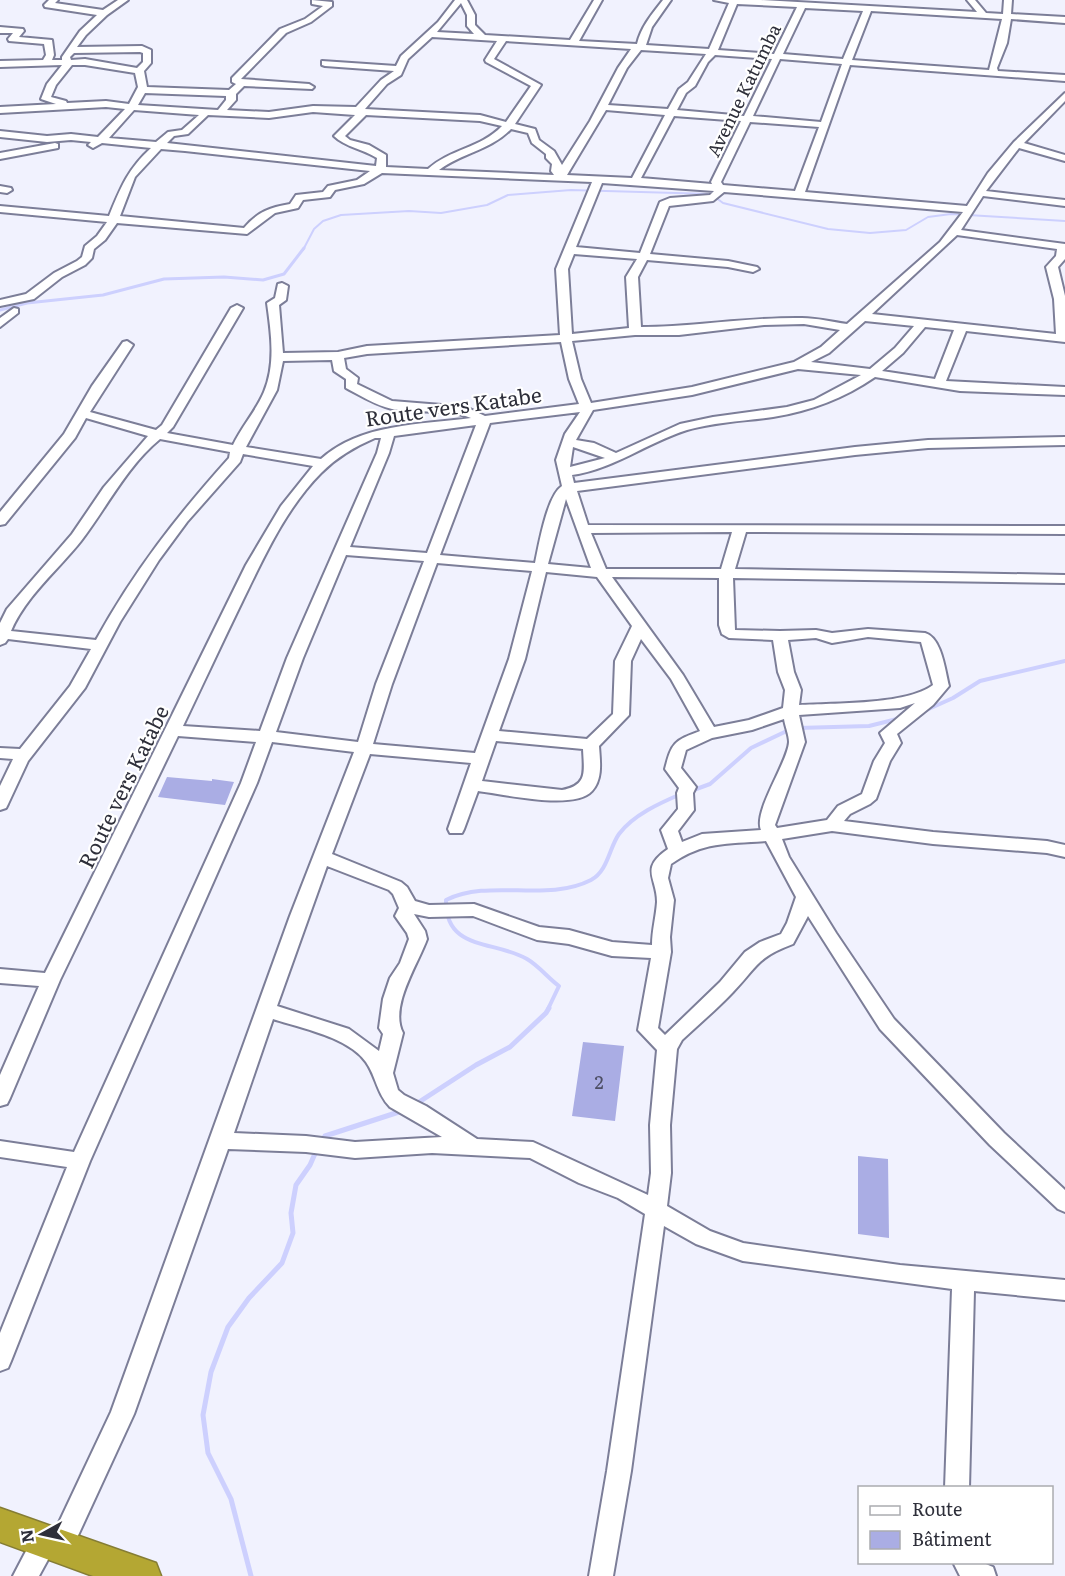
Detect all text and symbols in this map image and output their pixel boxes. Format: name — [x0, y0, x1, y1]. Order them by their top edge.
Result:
street label: Avenue Katumba — [699, 19, 787, 161]
street label: Route vers Katabe — [363, 377, 543, 433]
street label: Route vers Katabe — [69, 699, 175, 873]
house number: 2 — [594, 1068, 604, 1095]
legend — [858, 1486, 1053, 1564]
text: Route — [912, 1495, 962, 1522]
north arrow — [12, 1504, 72, 1564]
text: Bâtiment — [912, 1525, 992, 1552]
text: N — [13, 1528, 39, 1545]

